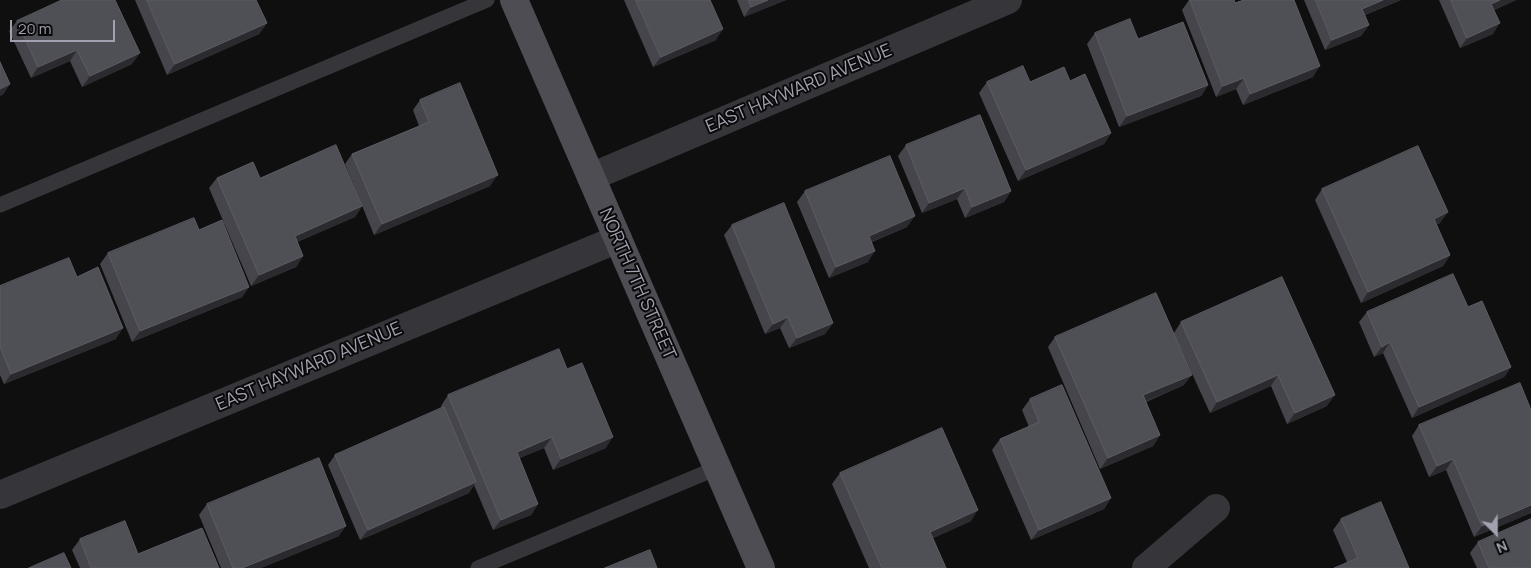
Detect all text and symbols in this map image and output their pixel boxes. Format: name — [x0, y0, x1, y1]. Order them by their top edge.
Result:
scale bar — [12, 10, 118, 42]
text: 20 m — [18, 18, 51, 39]
street label: EAST HAYWARD AVENUE — [703, 40, 895, 138]
street label: NORTH 7TH STREET — [594, 205, 680, 363]
street label: EAST HAYWARD AVENUE — [213, 318, 405, 416]
north arrow — [1471, 508, 1521, 558]
text: N — [1494, 537, 1510, 558]

